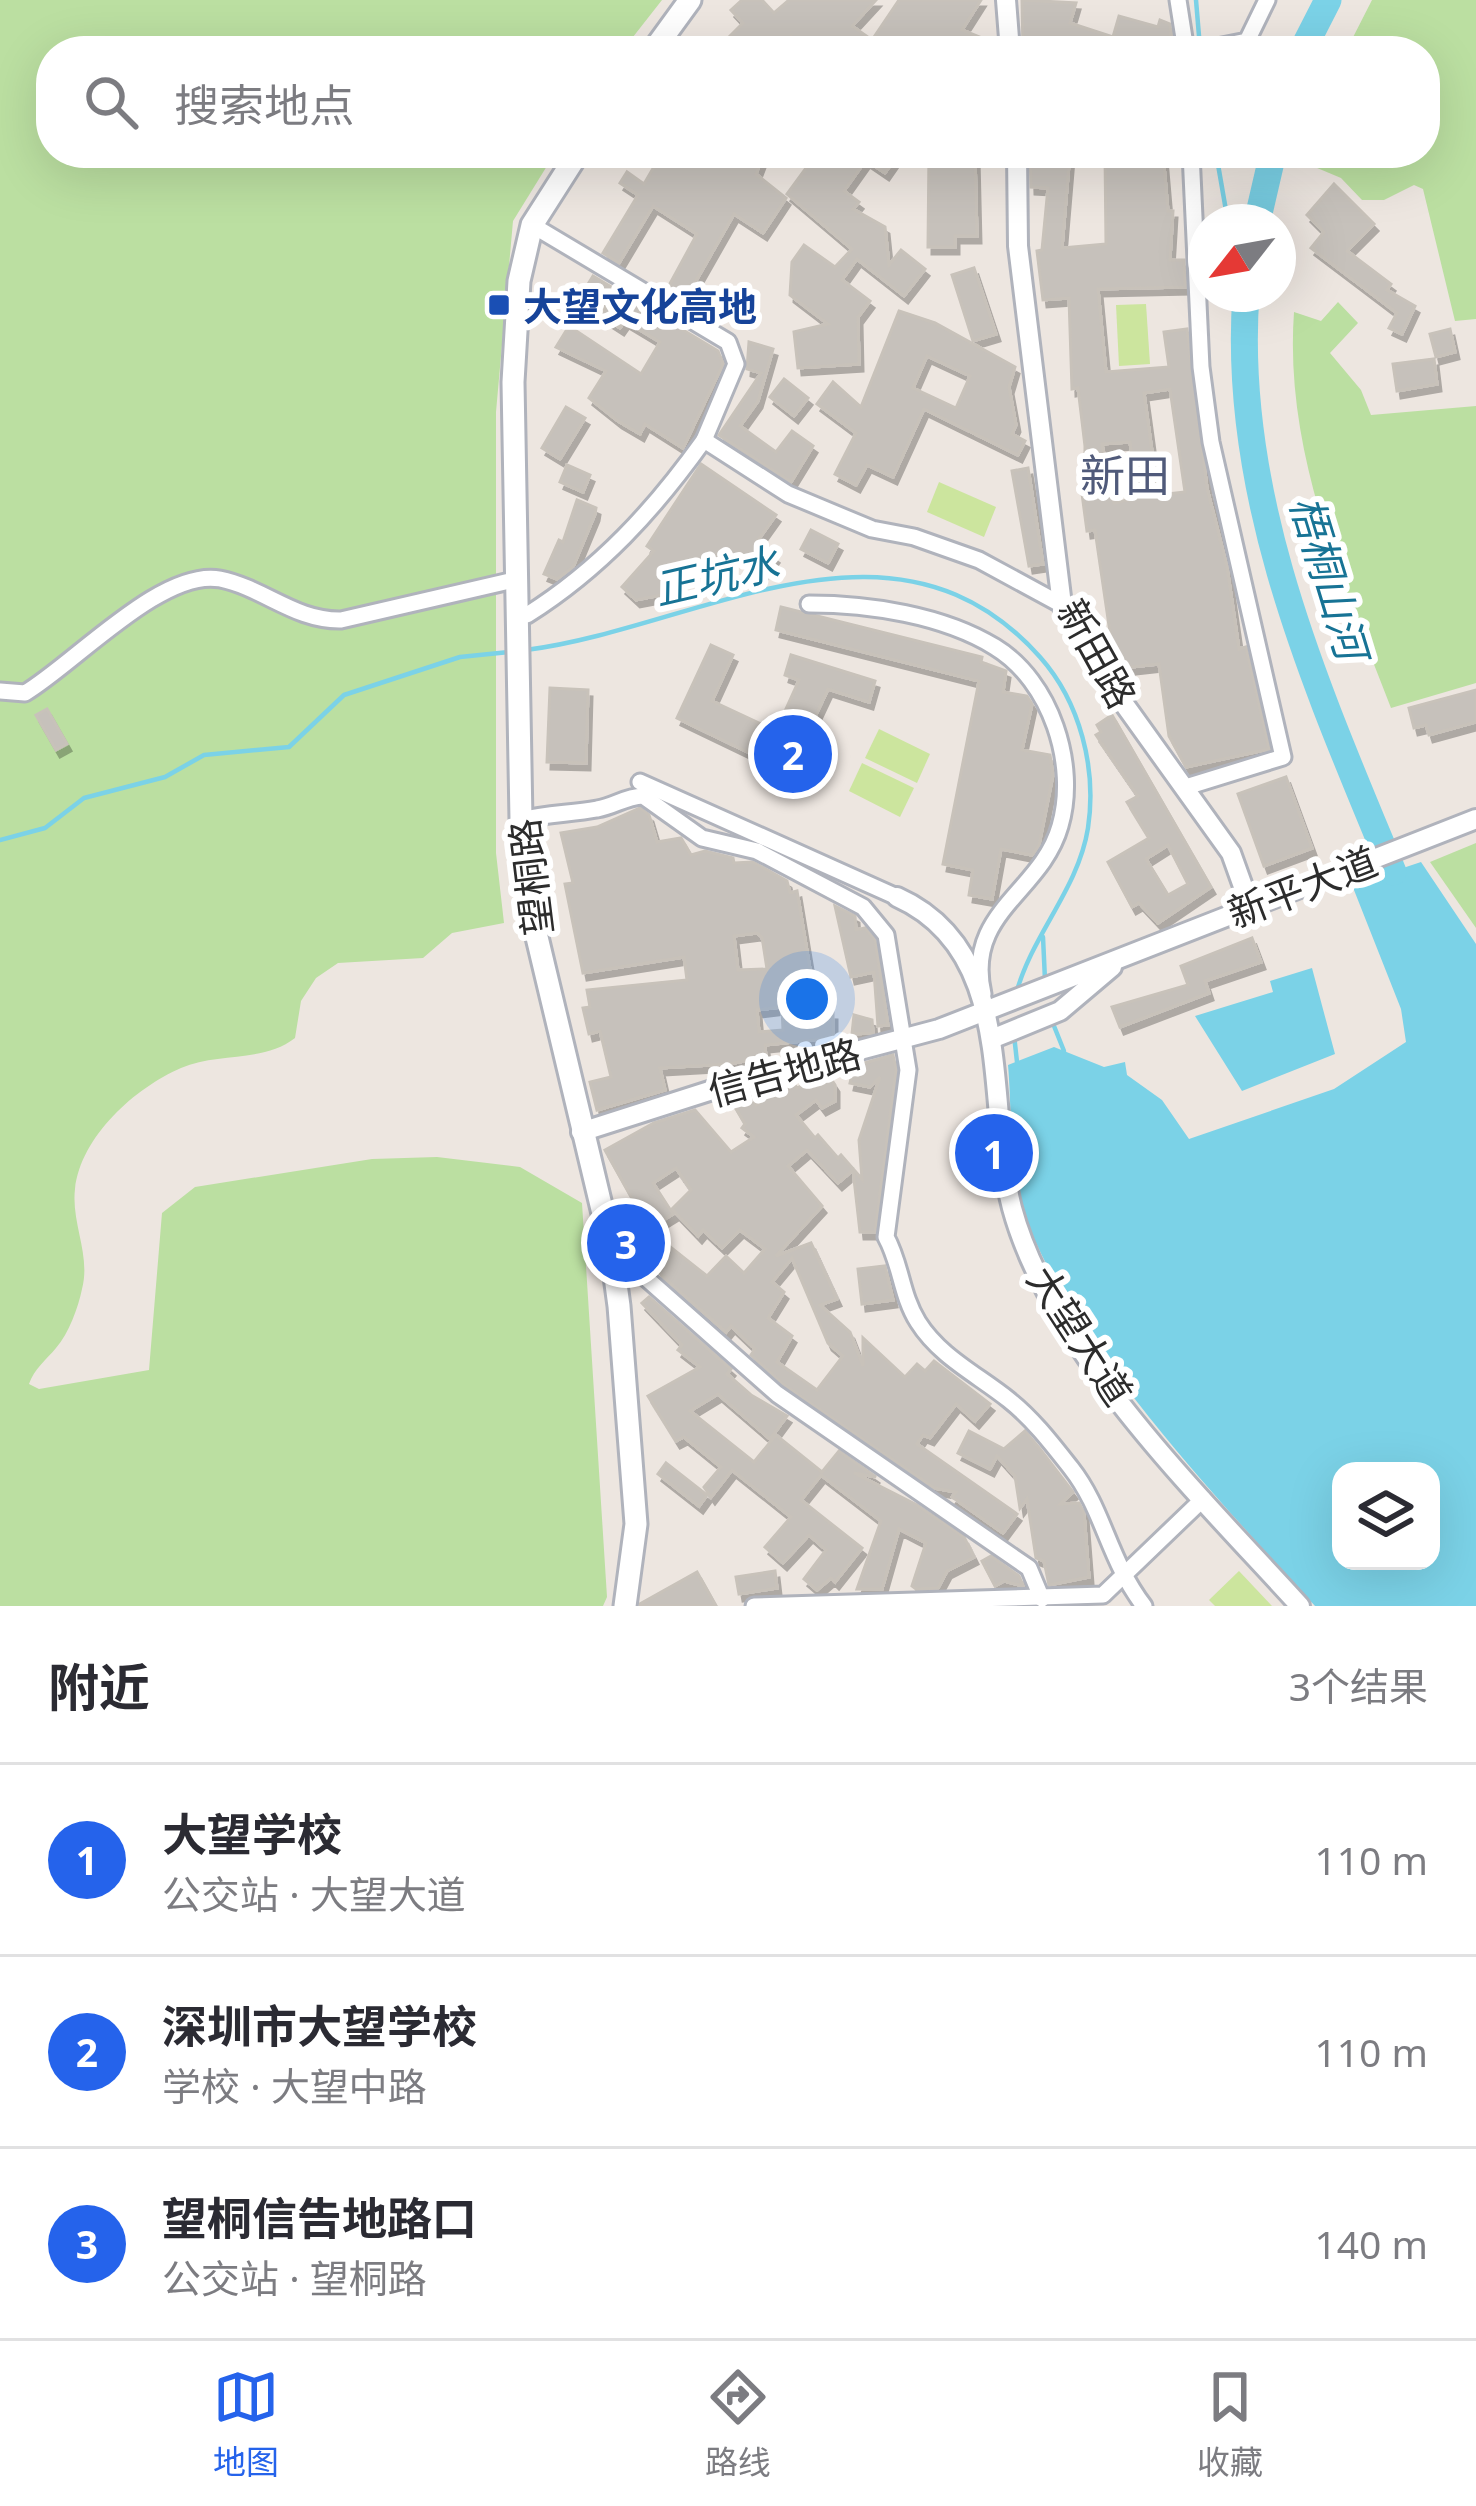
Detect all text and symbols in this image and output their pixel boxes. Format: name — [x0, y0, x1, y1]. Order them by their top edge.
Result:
search box — [36, 36, 1440, 168]
icon: search — [78, 69, 144, 135]
text: 搜索地点 — [174, 74, 354, 135]
north arrow — [1188, 204, 1296, 312]
place label: 大望文化高地 — [523, 279, 757, 332]
marker: 大望文化高地 — [486, 292, 512, 318]
district label: 新田 — [1080, 444, 1170, 505]
water label: 梧桐山河 — [1278, 488, 1384, 672]
water label: 正坑水 — [648, 533, 786, 617]
street label: 新田路 — [1046, 589, 1150, 717]
pin: 2 — [754, 709, 832, 799]
street label: 望桐路 — [497, 816, 563, 938]
street label: 新平大道 — [1220, 833, 1384, 939]
your location — [777, 969, 837, 1029]
street label: 信告地路 — [702, 1025, 866, 1117]
pin: 1 — [955, 1108, 1033, 1198]
pin: 3 — [587, 1198, 665, 1288]
street label: 大望大道 — [1016, 1255, 1146, 1415]
map controls — [1332, 1462, 1440, 1570]
button: layers — [1332, 1462, 1440, 1570]
text: 附近 — [48, 1651, 150, 1721]
text: 3个结果 — [1289, 1659, 1428, 1712]
text: 大望学校 — [162, 1803, 342, 1864]
text: 1 — [76, 1833, 98, 1886]
text: 110 m — [1314, 1833, 1428, 1886]
text: 公交站 · 大望大道 — [162, 1867, 466, 1920]
text: 深圳市大望学校 — [162, 1995, 477, 2056]
text: 2 — [76, 2025, 98, 2078]
text: 110 m — [1314, 2025, 1428, 2078]
text: 学校 · 大望中路 — [162, 2059, 427, 2112]
text: 望桐信告地路口 — [162, 2187, 477, 2248]
text: 3 — [76, 2217, 98, 2270]
text: 140 m — [1314, 2217, 1428, 2270]
text: 公交站 · 望桐路 — [162, 2251, 427, 2304]
tab: 地图 — [213, 2364, 279, 2484]
tab: 路线 — [705, 2364, 771, 2484]
tab: 收藏 — [1197, 2364, 1263, 2484]

